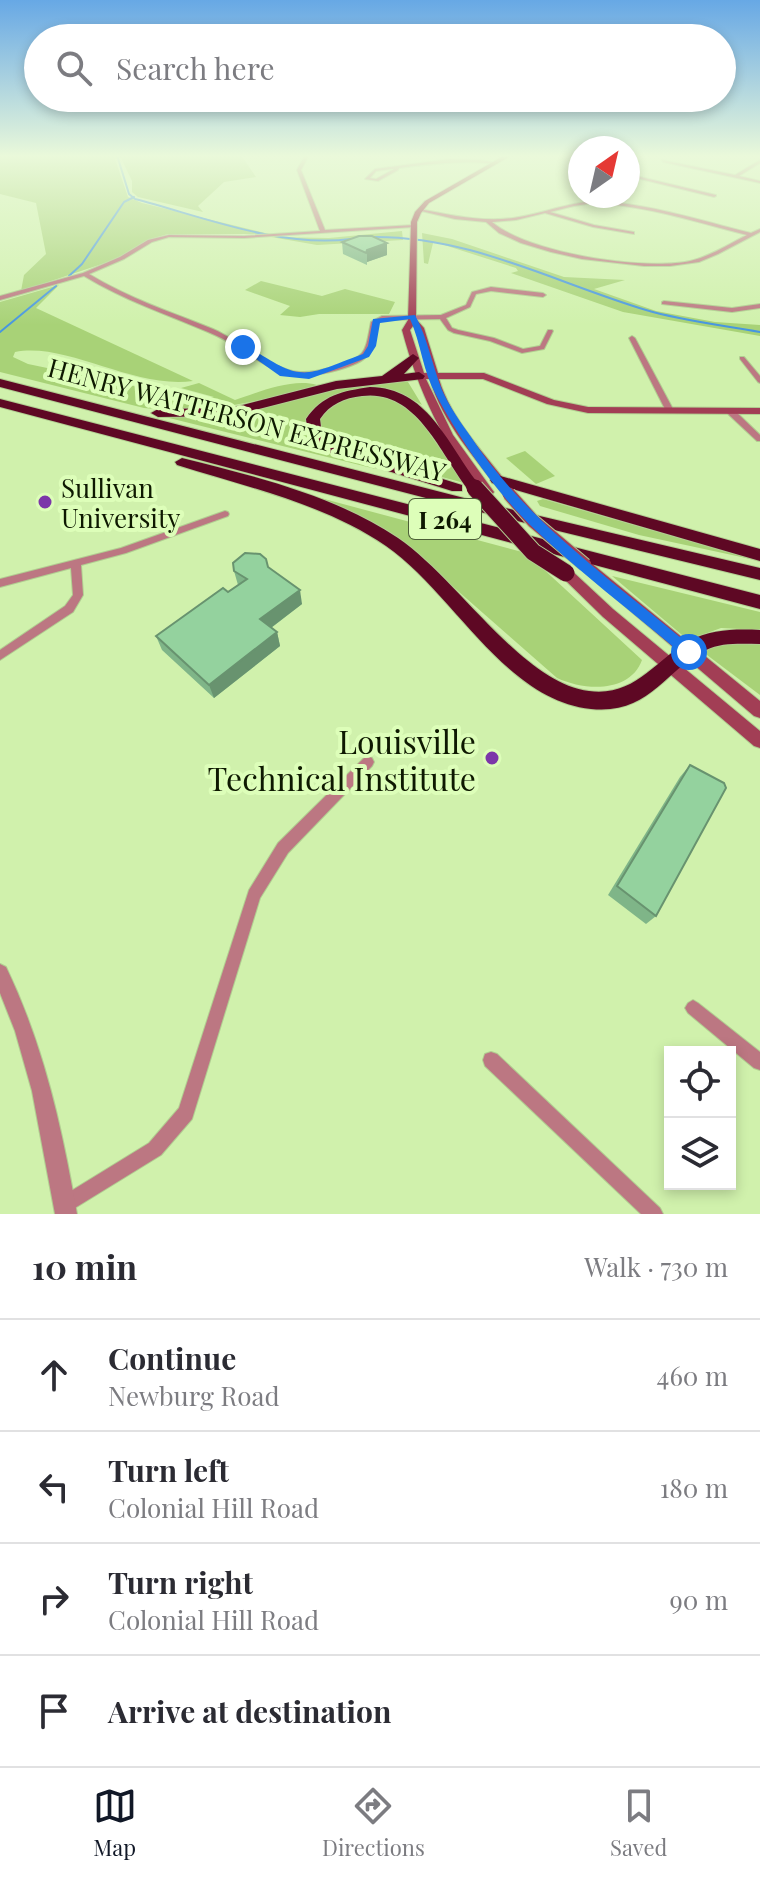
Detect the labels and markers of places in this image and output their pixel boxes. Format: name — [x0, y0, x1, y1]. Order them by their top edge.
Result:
place label: Sullivan University — [61, 470, 180, 535]
marker: Sullivan University — [36, 493, 54, 511]
place label: Louisville Technical Institute — [207, 719, 476, 799]
marker: Louisville Technical Institute — [483, 749, 501, 767]

